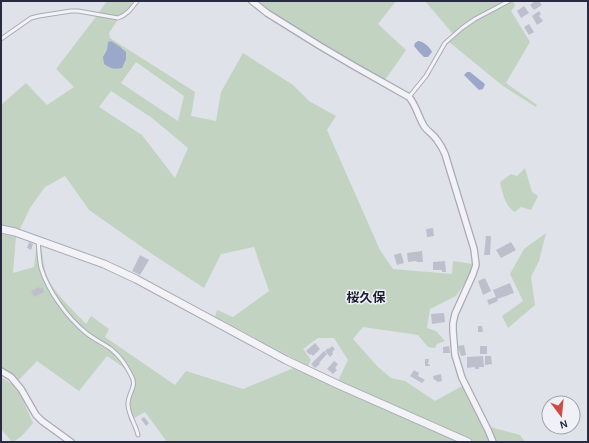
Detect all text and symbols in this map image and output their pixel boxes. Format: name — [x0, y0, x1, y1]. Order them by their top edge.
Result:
district label: 桜久保 — [346, 290, 386, 305]
north arrow — [541, 395, 581, 435]
text: N — [558, 417, 569, 431]

